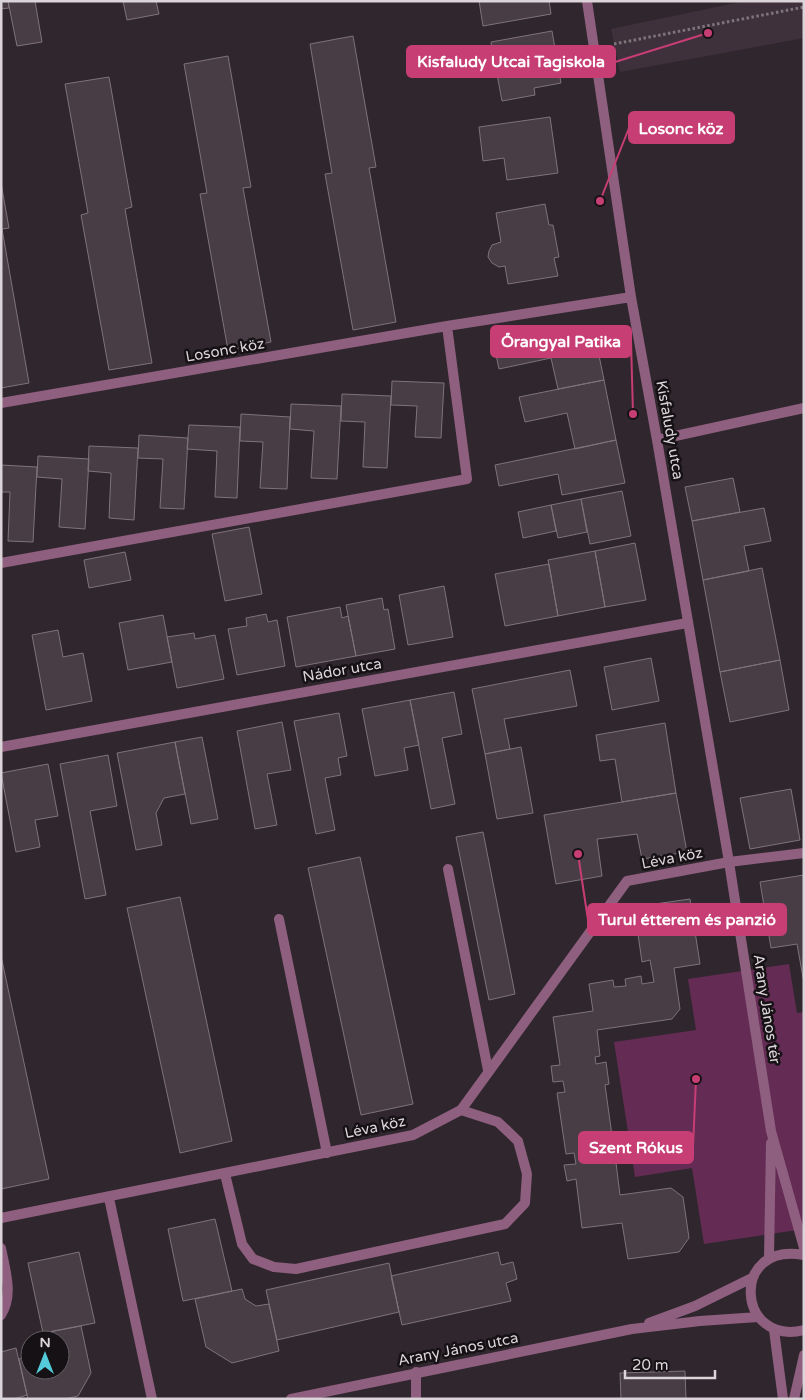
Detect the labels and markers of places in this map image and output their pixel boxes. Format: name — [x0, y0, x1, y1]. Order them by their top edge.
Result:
callout: Kisfaludy Utcai Tagiskola — [407, 46, 615, 77]
callout: Losonc köz — [629, 112, 734, 143]
callout: Őrangyal Patika — [491, 326, 631, 357]
callout: Turul étterem és panzió — [588, 904, 786, 935]
callout: Szent Rókus — [579, 1132, 693, 1163]

